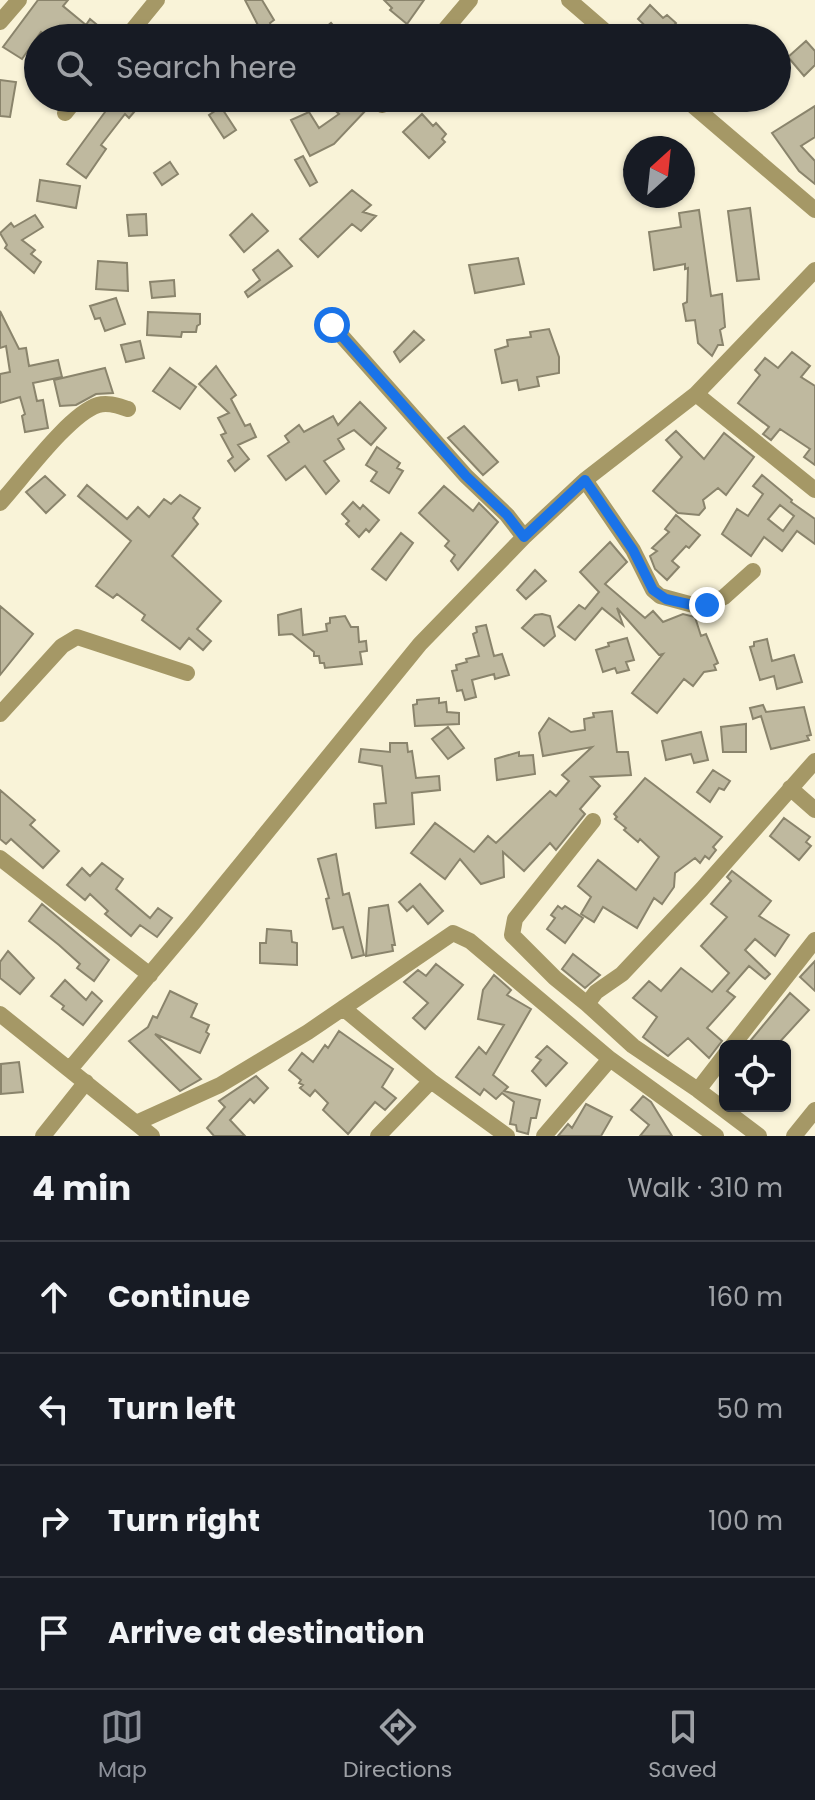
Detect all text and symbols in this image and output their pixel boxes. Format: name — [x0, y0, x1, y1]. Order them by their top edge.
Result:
search box — [24, 24, 791, 112]
icon: search — [52, 46, 96, 90]
text: Search here — [116, 46, 297, 89]
north arrow — [623, 136, 695, 208]
route start — [314, 307, 350, 343]
route end — [689, 587, 725, 623]
map controls — [719, 1040, 791, 1112]
button: locate — [719, 1040, 791, 1112]
text: 4 min — [32, 1164, 131, 1212]
text: Walk · 310 m — [627, 1170, 783, 1206]
icon: ahead — [32, 1275, 76, 1319]
text: Continue — [108, 1275, 250, 1318]
text: 160 m — [708, 1279, 783, 1315]
icon: left — [32, 1387, 76, 1431]
text: Turn left — [108, 1387, 236, 1430]
text: 50 m — [717, 1391, 783, 1427]
icon: right — [32, 1499, 76, 1543]
text: Turn right — [108, 1499, 260, 1542]
text: 100 m — [708, 1503, 783, 1539]
icon: arrive — [32, 1611, 76, 1655]
text: Arrive at destination — [108, 1611, 425, 1654]
tab: Map — [98, 1705, 147, 1786]
tab: Directions — [343, 1705, 452, 1786]
tab: Saved — [648, 1705, 717, 1786]

